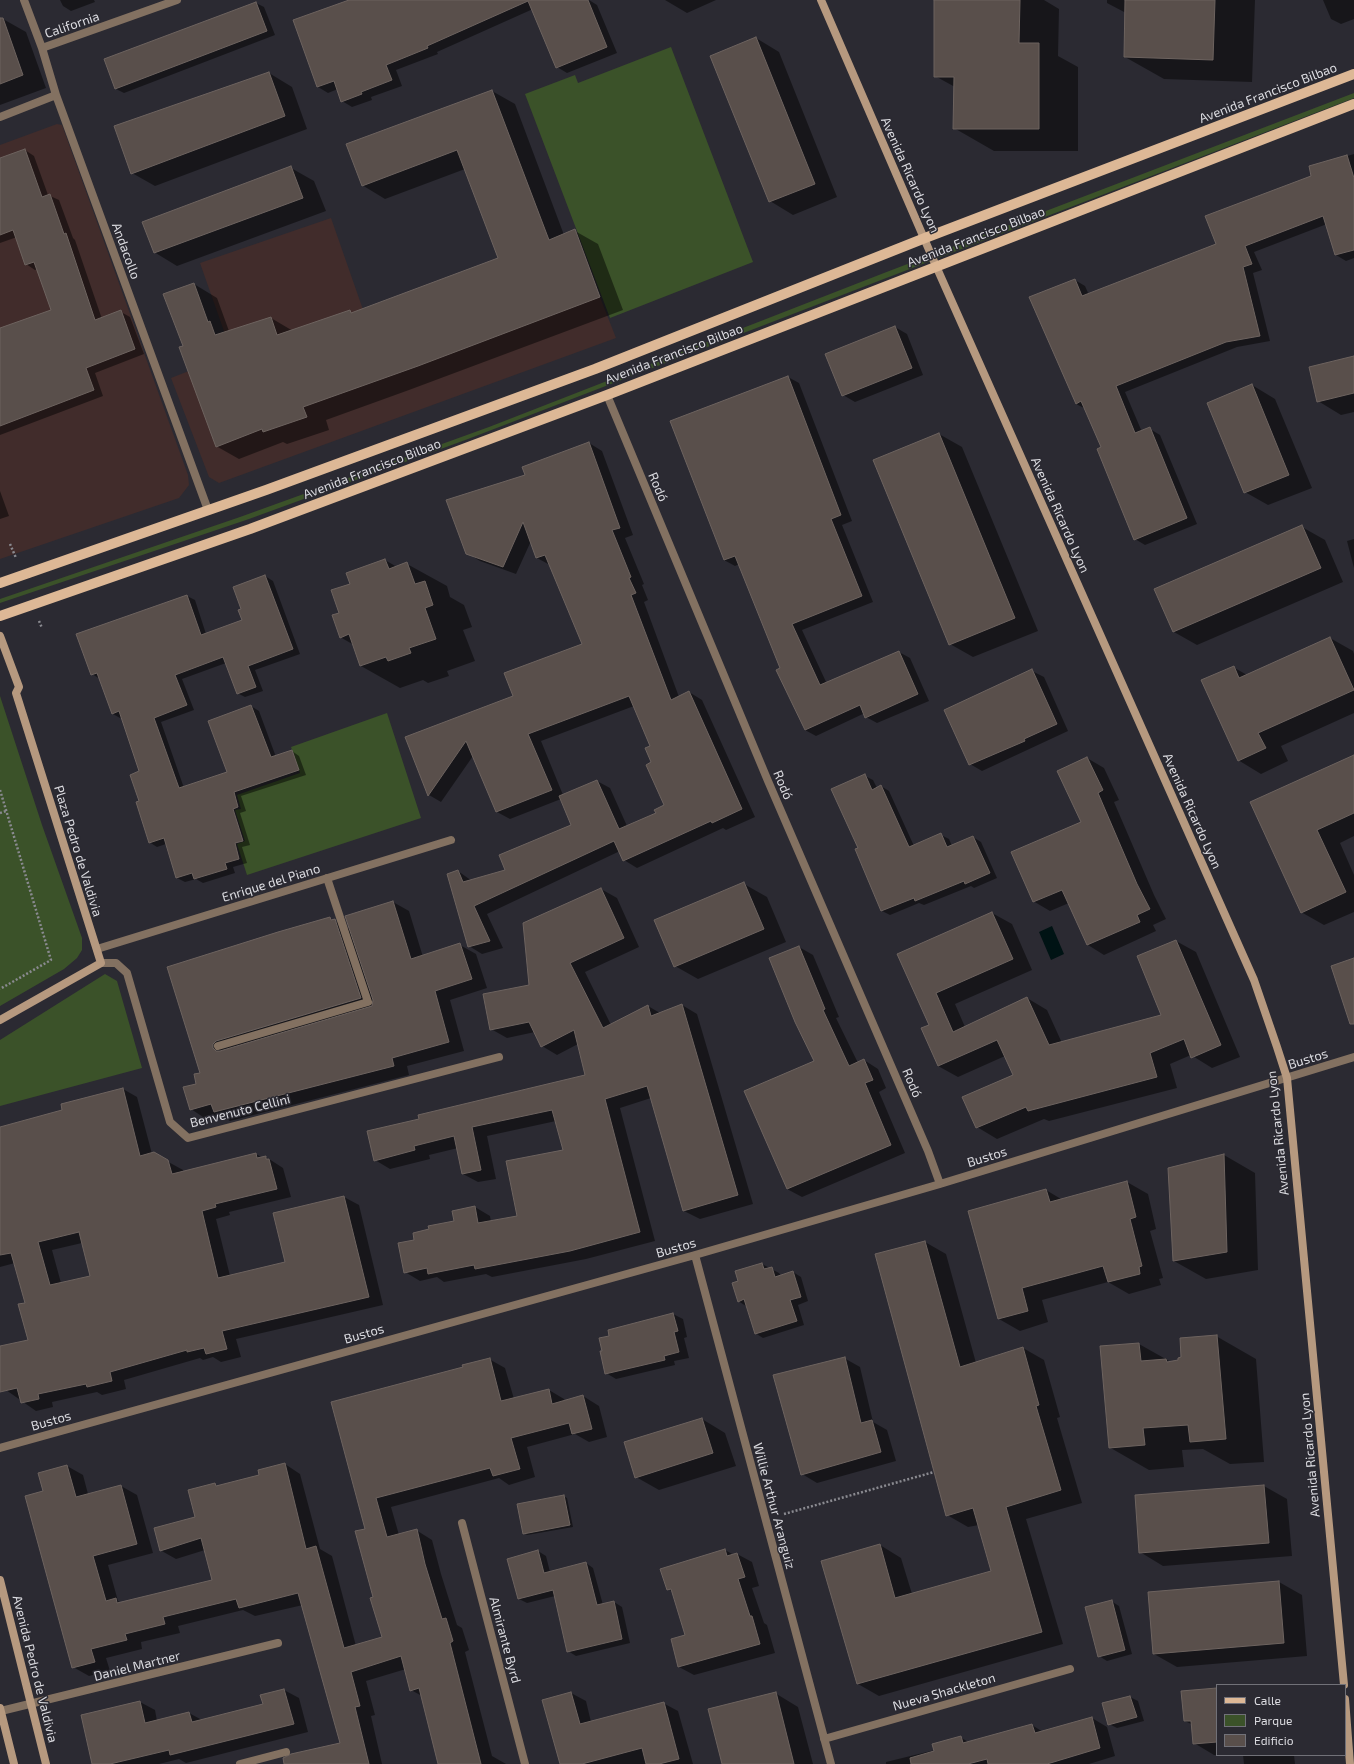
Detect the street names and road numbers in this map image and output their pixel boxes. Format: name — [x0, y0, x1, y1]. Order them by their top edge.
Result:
street label: California — [43, 8, 101, 42]
street label: Avenida Francisco Bilbao — [1197, 59, 1339, 127]
street label: Avenida Ricardo Lyon — [877, 115, 943, 235]
street label: Avenida Francisco Bilbao — [905, 203, 1047, 271]
street label: Andacollo — [109, 221, 143, 281]
street label: Avenida Francisco Bilbao — [603, 320, 745, 388]
street label: Avenida Francisco Bilbao — [301, 435, 443, 503]
street label: Avenida Ricardo Lyon — [1027, 455, 1093, 575]
street label: Rodó — [645, 470, 671, 504]
street label: Avenida Ricardo Lyon — [1159, 751, 1225, 871]
street label: Rodó — [770, 768, 796, 802]
street label: Plaza Pedro de Valdivia — [51, 783, 105, 919]
street label: Enrique del Piano — [220, 861, 322, 905]
street label: Bustos — [1286, 1046, 1330, 1072]
street label: Rodó — [899, 1066, 925, 1100]
street label: Avenida Ricardo Lyon — [1264, 1070, 1292, 1196]
street label: Benvenuto Cellini — [188, 1091, 292, 1131]
street label: Bustos — [965, 1144, 1009, 1170]
street label: Bustos — [654, 1235, 698, 1261]
street label: Bustos — [342, 1321, 386, 1347]
street label: Avenida Ricardo Lyon — [1297, 1392, 1323, 1518]
street label: Bustos — [29, 1408, 73, 1434]
street label: Willie Arthur Aranguiz — [750, 1441, 798, 1571]
street label: Avenida Pedro de Valdivia — [9, 1594, 61, 1744]
street label: Almirante Byrd — [486, 1595, 524, 1685]
street label: Daniel Martner — [92, 1648, 182, 1684]
street label: Nueva Shackleton — [891, 1670, 997, 1714]

